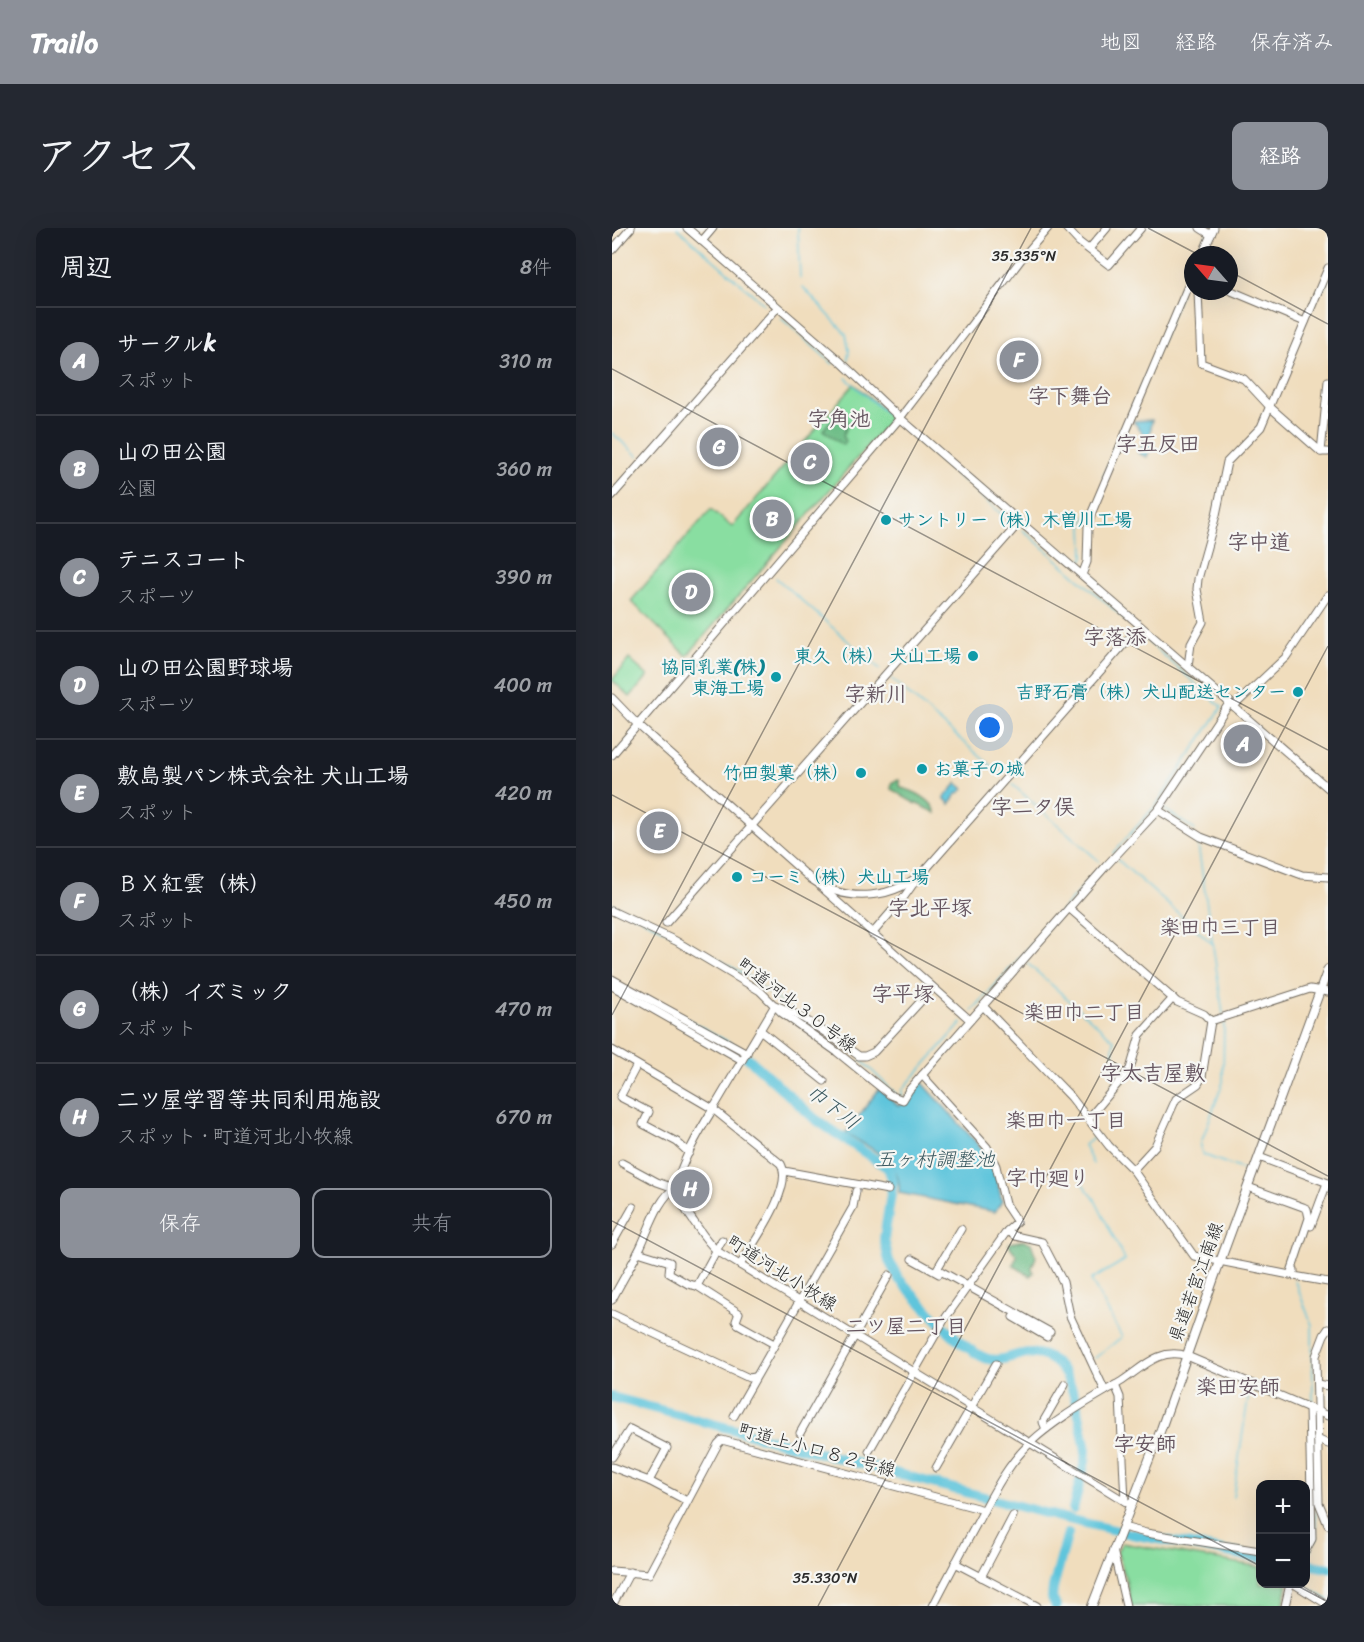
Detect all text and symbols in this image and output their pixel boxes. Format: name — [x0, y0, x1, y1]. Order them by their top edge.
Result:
text: Trailo — [30, 18, 98, 67]
text: 地図 — [1100, 23, 1142, 61]
text: 経路 — [1175, 23, 1217, 61]
text: 保存済み — [1250, 23, 1334, 61]
text: アクセス — [36, 119, 201, 193]
button: 経路 — [1232, 122, 1328, 190]
text: 35.335°N — [992, 243, 1057, 269]
text: 周辺 — [60, 244, 112, 290]
north arrow — [1184, 246, 1238, 300]
text: 8件 — [520, 250, 552, 285]
text: サークルk — [117, 324, 216, 363]
pin: F — [1000, 338, 1038, 382]
text: A — [73, 344, 86, 379]
text: 310 m — [499, 344, 552, 379]
text: スポット — [117, 363, 197, 398]
district label: 字下舞台 — [1028, 377, 1112, 415]
district label: 字角池 — [808, 400, 871, 438]
pin: G — [700, 424, 738, 470]
district label: 字五反田 — [1116, 425, 1200, 463]
text: 山の田公園 — [117, 432, 227, 471]
pin: C — [790, 440, 830, 484]
text: B — [73, 452, 86, 487]
text: 360 m — [496, 452, 552, 487]
text: 公園 — [117, 471, 157, 506]
pin: B — [752, 496, 792, 542]
place label: サントリー（株）木曽川工場 — [898, 504, 1132, 536]
marker: サントリー（株）木曽川工場 — [879, 513, 893, 527]
district label: 字中道 — [1228, 523, 1291, 561]
text: テニスコート — [117, 540, 249, 579]
text: C — [73, 560, 86, 595]
text: 390 m — [496, 560, 552, 595]
pin: D — [672, 570, 710, 614]
text: スポーツ — [117, 579, 197, 614]
district label: 字落添 — [1084, 618, 1147, 656]
place label: 東久（株） 犬山工場 — [794, 640, 961, 672]
text: 山の田公園野球場 — [117, 648, 293, 687]
marker: 東久（株） 犬山工場 — [966, 649, 980, 663]
place label: 協同乳業(株) 東海工場 — [661, 651, 766, 704]
text: D — [74, 668, 85, 703]
text: 400 m — [494, 668, 552, 703]
marker: 協同乳業(株) 東海工場 — [769, 670, 783, 684]
district label: 字新川 — [845, 675, 908, 713]
place label: 吉野石膏（株）犬山配送センター — [1016, 676, 1286, 708]
marker: 吉野石膏（株）犬山配送センター — [1291, 685, 1305, 699]
text: スポーツ — [117, 687, 197, 722]
your location — [975, 713, 1004, 742]
pin: A — [1224, 722, 1262, 766]
place label: お菓子の城 — [934, 753, 1024, 785]
text: 敷島製パン株式会社 犬山工場 — [117, 756, 409, 795]
place label: 竹田製菓（株） — [723, 757, 849, 789]
marker: お菓子の城 — [915, 762, 929, 776]
marker: 竹田製菓（株） — [854, 766, 868, 780]
text: E — [74, 776, 85, 811]
text: 420 m — [495, 776, 552, 811]
district label: 字二タ俣 — [991, 788, 1075, 826]
text: スポット — [117, 795, 197, 830]
pin: E — [640, 808, 678, 854]
place label: コーミ（株）犬山工場 — [749, 861, 929, 893]
text: ＢＸ紅雲（株） — [117, 864, 271, 903]
marker: コーミ（株）犬山工場 — [730, 870, 744, 884]
text: F — [74, 884, 85, 919]
text: 450 m — [494, 884, 552, 919]
district label: 字北平塚 — [888, 889, 972, 927]
text: スポット — [117, 903, 197, 938]
district label: 楽田巾三丁目 — [1160, 910, 1280, 945]
street label: 町道河北３０号線 — [730, 949, 864, 1061]
text: （株）イズミック — [117, 972, 292, 1011]
district label: 字平塚 — [872, 975, 935, 1013]
text: G — [73, 992, 86, 1027]
text: 470 m — [495, 992, 552, 1027]
district label: 楽田巾二丁目 — [1024, 995, 1144, 1030]
text: スポット — [117, 1011, 197, 1046]
district label: 字太吉屋敷 — [1101, 1054, 1206, 1092]
water label: 巾下川 — [799, 1075, 867, 1139]
text: 二ツ屋学習等共同利用施設 — [117, 1080, 381, 1119]
text: H — [72, 1100, 87, 1135]
text: 670 m — [496, 1100, 552, 1135]
district label: 楽田巾一丁目 — [1006, 1103, 1126, 1138]
text: スポット · 町道河北小牧線 — [117, 1119, 353, 1154]
water label: 五ヶ村調整池 — [875, 1142, 996, 1177]
district label: 字巾廻り — [1006, 1159, 1090, 1197]
pin: H — [670, 1166, 710, 1212]
button: 保存 — [60, 1188, 300, 1258]
button: 共有 — [312, 1188, 552, 1258]
street label: 県道若宮江南線 — [1159, 1217, 1233, 1347]
street label: 町道河北小牧線 — [720, 1226, 844, 1320]
district label: 二ツ屋二丁目 — [846, 1309, 966, 1344]
district label: 楽田安師 — [1196, 1368, 1280, 1406]
street label: 町道上小口８２号線 — [735, 1414, 899, 1486]
district label: 字安師 — [1114, 1425, 1177, 1463]
map controls — [1256, 1480, 1310, 1588]
button: + — [1256, 1480, 1310, 1534]
button: − — [1256, 1534, 1310, 1588]
text: 35.330°N — [793, 1565, 858, 1591]

